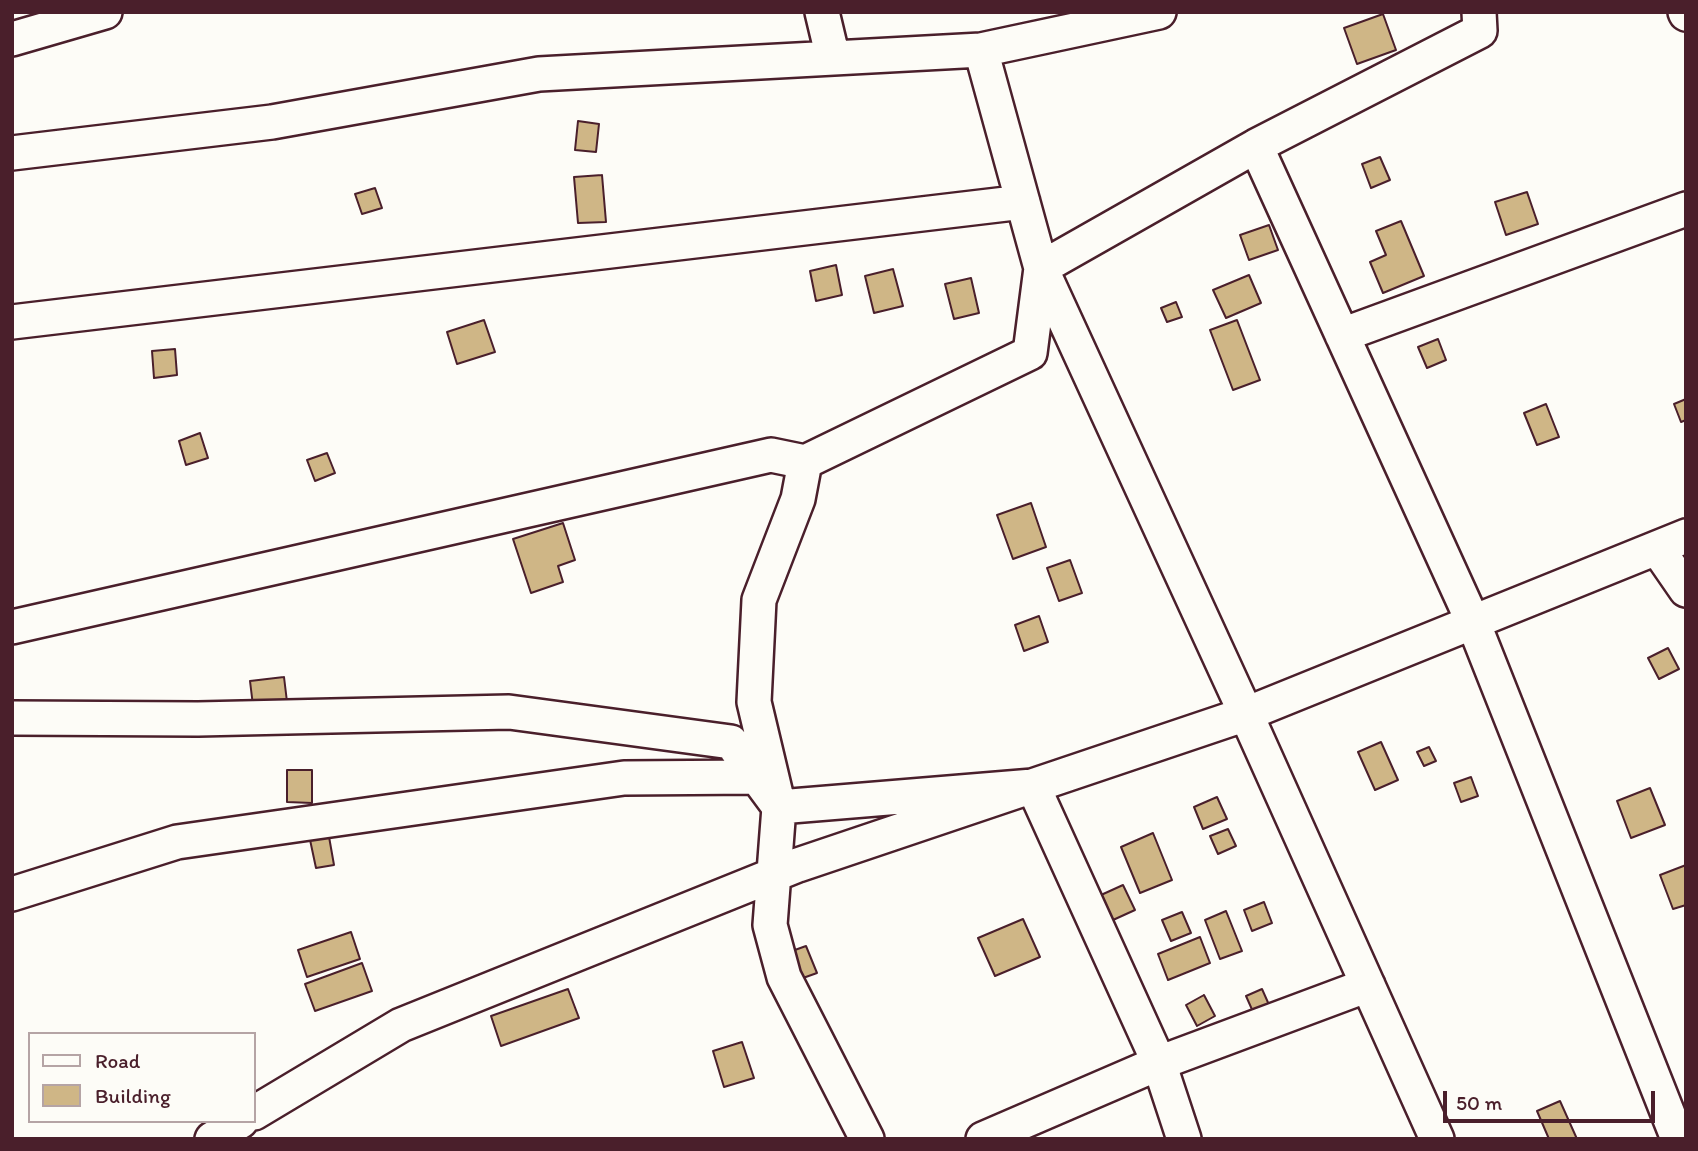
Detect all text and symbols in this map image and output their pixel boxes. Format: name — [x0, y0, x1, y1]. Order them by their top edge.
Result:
legend — [28, 1032, 256, 1123]
text: Road — [95, 1048, 140, 1073]
scale bar — [1446, 1078, 1658, 1122]
text: Building — [95, 1083, 171, 1108]
text: 50 m — [1456, 1090, 1502, 1115]

